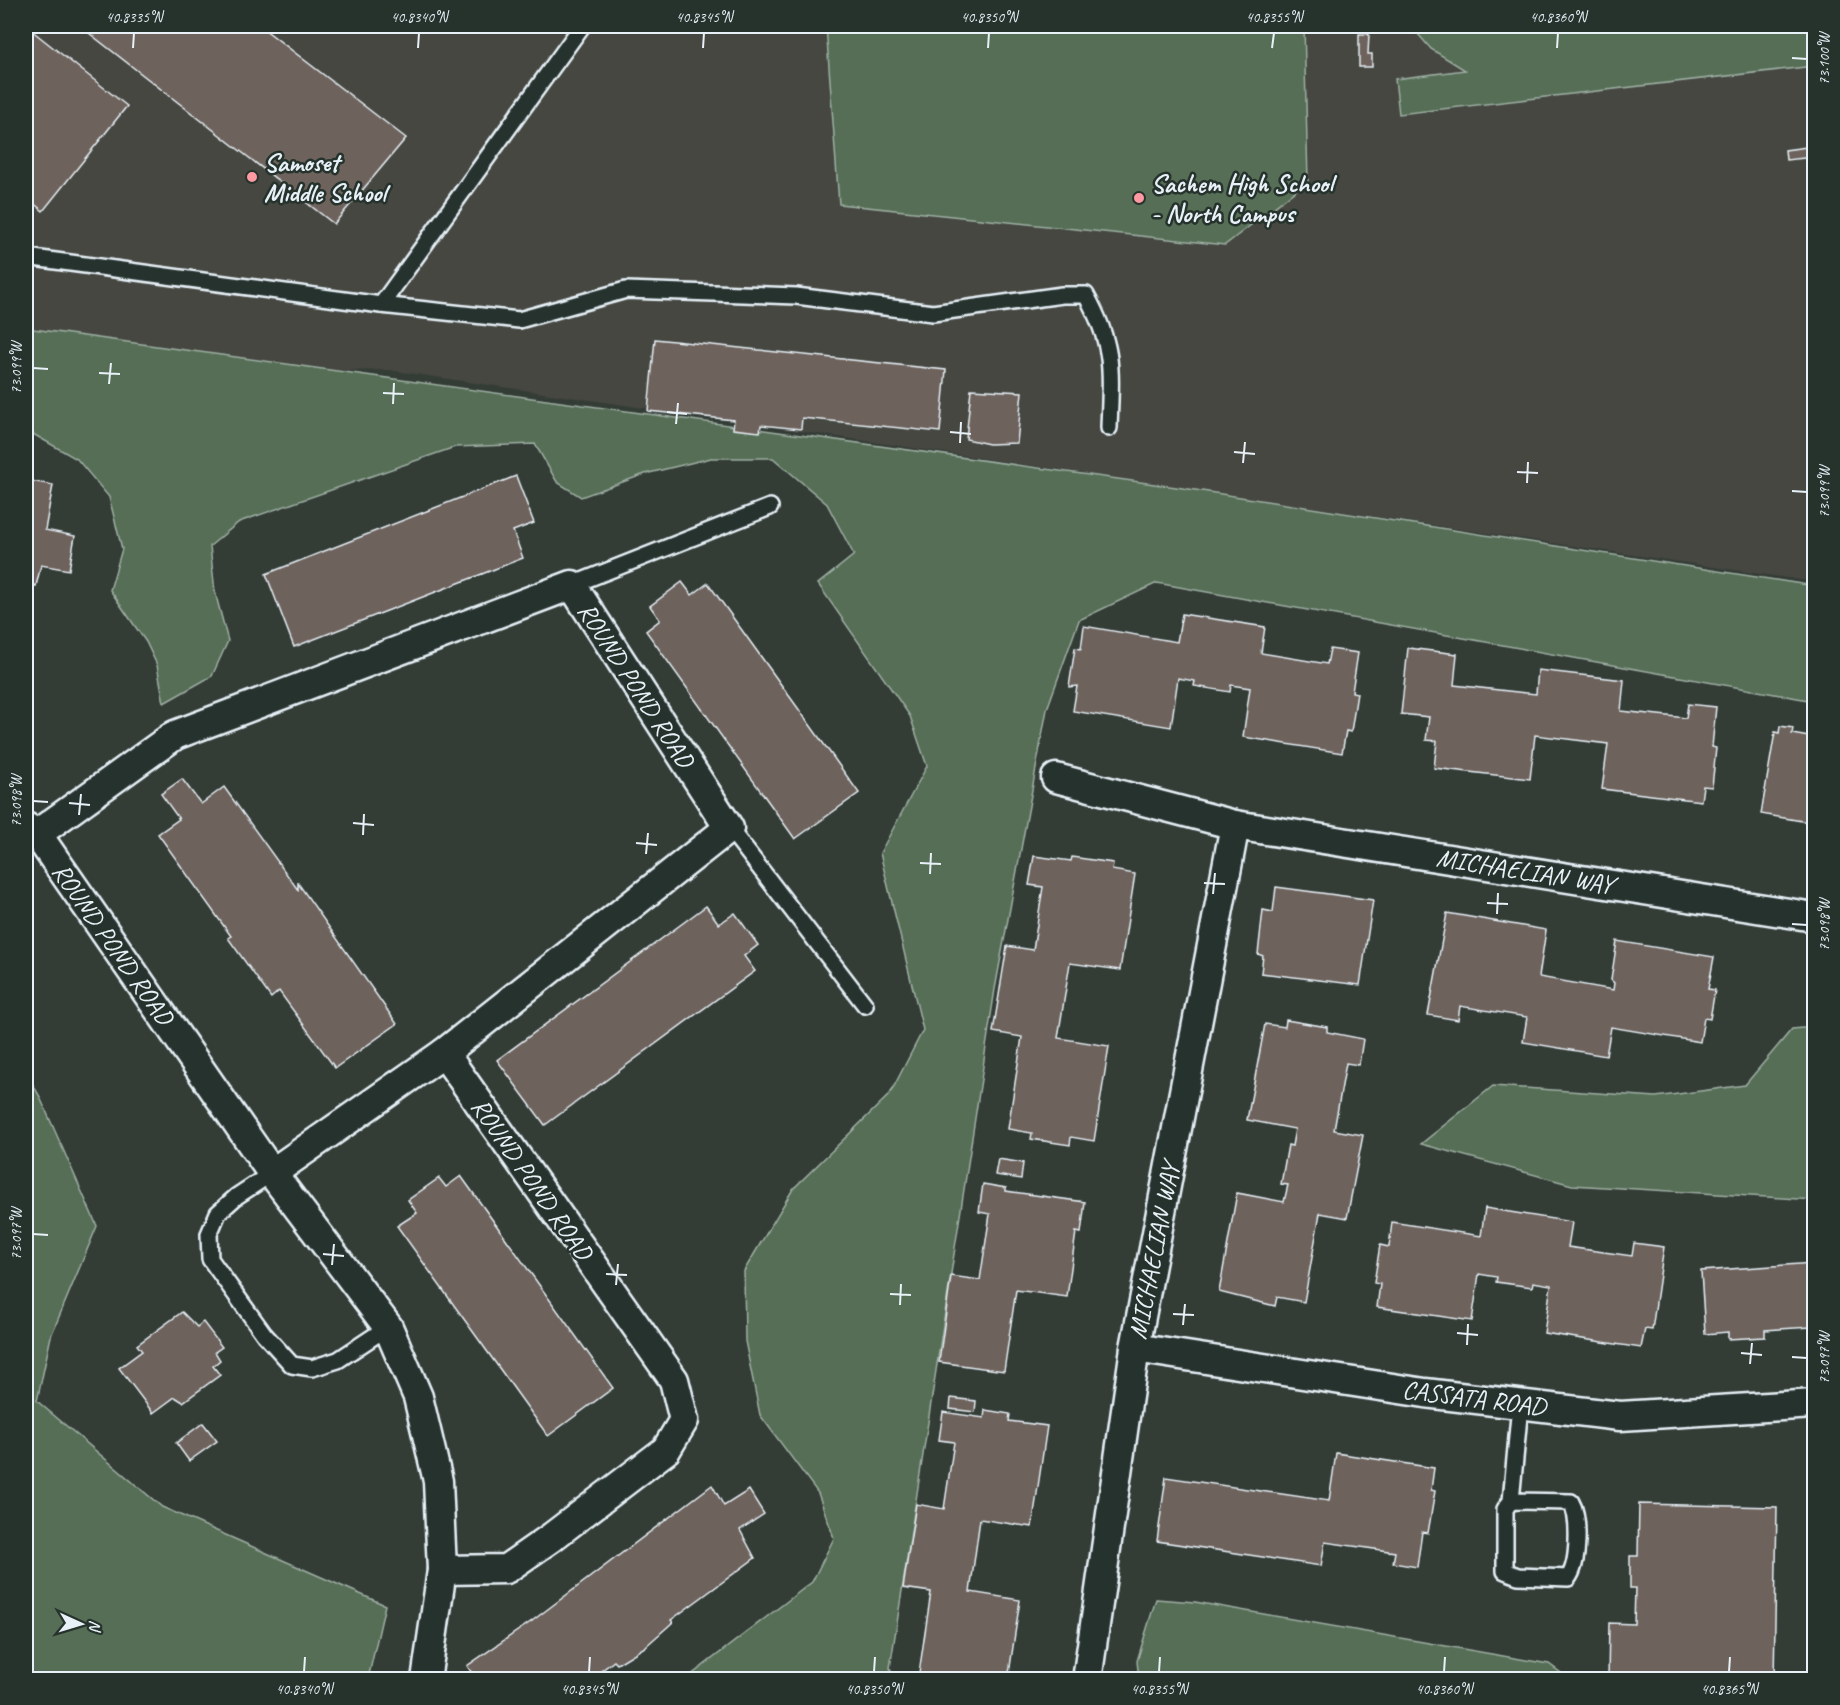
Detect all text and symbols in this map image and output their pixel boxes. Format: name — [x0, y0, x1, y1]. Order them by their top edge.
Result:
text: 40.8335°N — [106, 8, 165, 27]
text: 40.8340°N — [391, 8, 450, 27]
text: 40.8345°N — [676, 8, 735, 27]
text: 40.8350°N — [961, 8, 1020, 27]
text: 40.8355°N — [1246, 8, 1305, 27]
text: 40.8360°N — [1530, 8, 1589, 27]
text: 73.100°W — [1815, 30, 1834, 85]
place label: Samoset Middle School — [264, 146, 391, 209]
place label: Sachem High School - North Campus — [1151, 167, 1337, 230]
marker: Samoset Middle School — [245, 170, 259, 184]
marker: Sachem High School - North Campus — [1132, 191, 1146, 205]
text: 73.099°W — [7, 339, 26, 394]
text: 73.099°W — [1815, 463, 1834, 518]
street label: ROUND POND ROAD — [570, 596, 703, 776]
text: 73.098°W — [7, 772, 26, 827]
street label: MICHAELIAN WAY — [1434, 841, 1621, 902]
street label: ROUND POND ROAD — [45, 856, 182, 1033]
text: 73.098°W — [1815, 896, 1834, 951]
street label: ROUND POND ROAD — [464, 1091, 601, 1268]
street label: MICHAELIAN WAY — [1121, 1155, 1188, 1342]
text: 73.097°W — [7, 1205, 26, 1260]
text: 73.097°W — [1815, 1329, 1834, 1384]
street label: CASSATA ROAD — [1400, 1373, 1550, 1424]
north arrow — [51, 1594, 111, 1654]
text: N — [84, 1619, 105, 1634]
text: 40.8340°N — [276, 1680, 335, 1699]
text: 40.8345°N — [561, 1680, 620, 1699]
text: 40.8350°N — [846, 1680, 905, 1699]
text: 40.8355°N — [1131, 1680, 1190, 1699]
text: 40.8360°N — [1416, 1680, 1475, 1699]
text: 40.8365°N — [1701, 1680, 1760, 1699]

